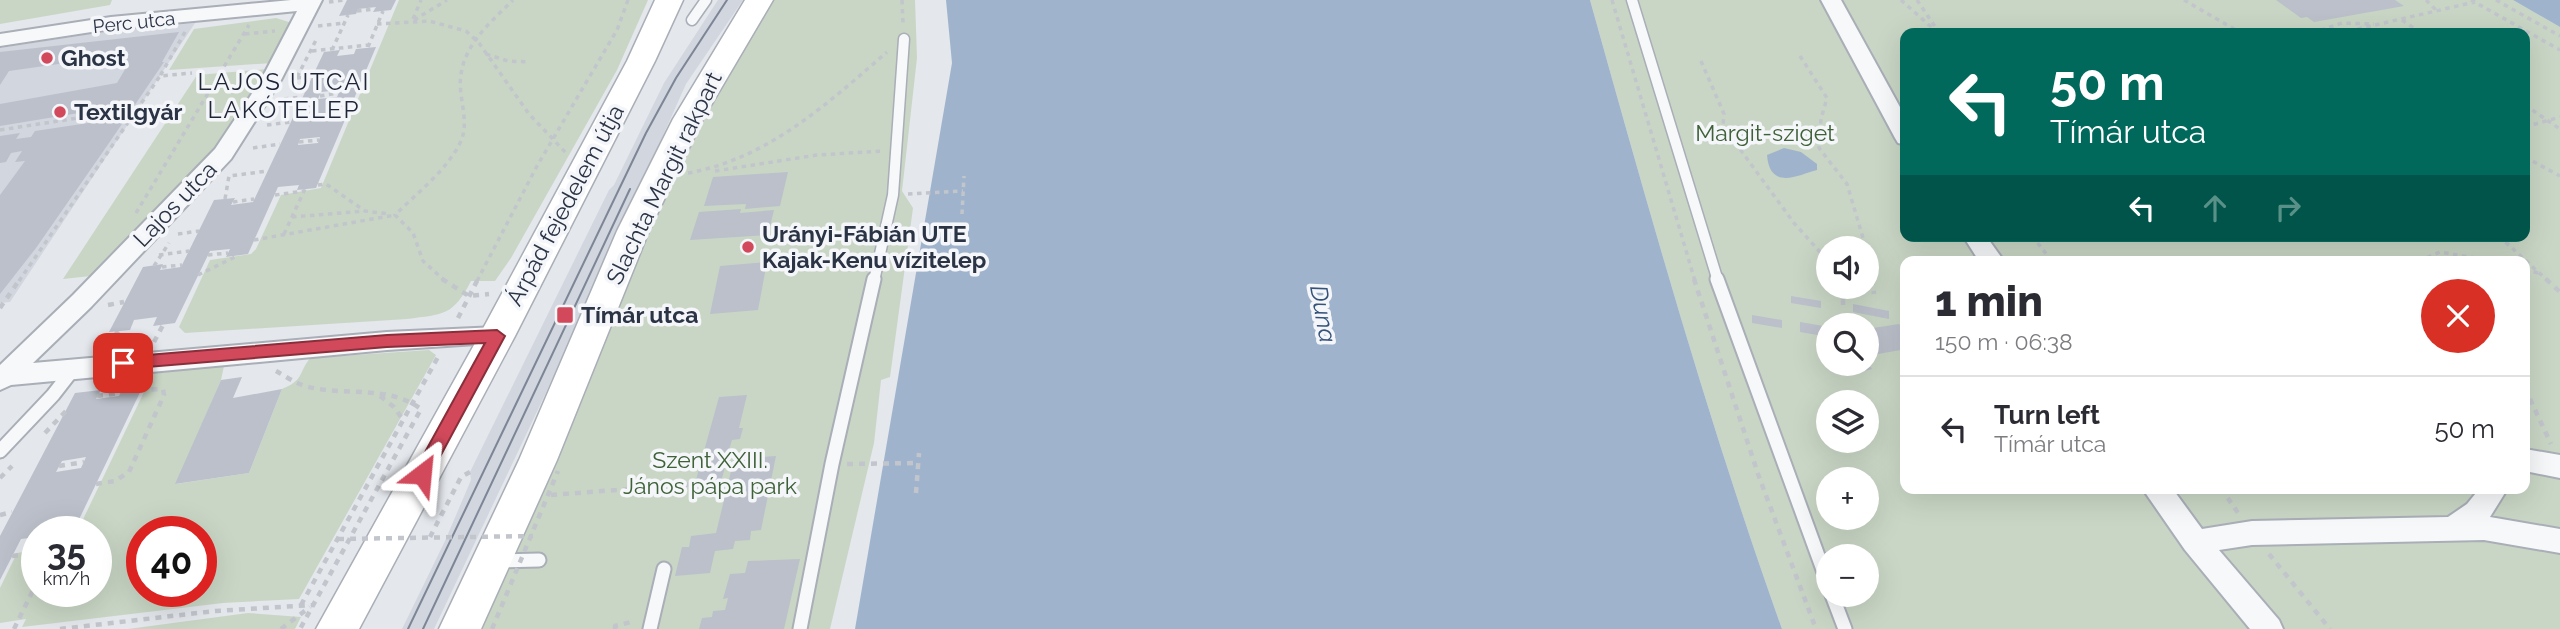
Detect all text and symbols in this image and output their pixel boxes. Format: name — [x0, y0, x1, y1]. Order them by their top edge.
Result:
street label: Perc utca — [92, 7, 176, 37]
place label: Ghost — [61, 44, 126, 71]
marker: Ghost — [39, 50, 55, 66]
text: 50 m — [2050, 54, 2165, 111]
icon: left — [1935, 56, 2026, 147]
district label: LAJOS UTCAI LAKÓTELEP — [197, 67, 371, 124]
street label: Slachta Margit rakpart — [600, 67, 727, 288]
place label: Textilgyár — [74, 98, 183, 125]
street label: Árpád fejedelem útja — [500, 100, 629, 310]
marker: Textilgyár — [52, 104, 68, 120]
text: Tímár utca — [2050, 113, 2206, 150]
park label: Margit-sziget — [1695, 119, 1835, 146]
street label: Lajos utca — [127, 155, 222, 252]
icon: left — [2123, 189, 2161, 227]
icon: ahead — [2196, 189, 2234, 227]
icon: right — [2269, 189, 2307, 227]
place label: Urányi-Fábián UTE Kajak-Kenu vízitelep — [762, 220, 986, 273]
map controls — [1816, 236, 1879, 607]
button: sound — [1816, 236, 1879, 299]
marker: Urányi-Fábián UTE Kajak-Kenu vízitelep — [740, 239, 756, 255]
text: 1 min — [1935, 277, 2043, 326]
button: close — [2421, 279, 2495, 353]
water label: Duna — [1304, 283, 1343, 345]
place label: Tímár utca — [581, 301, 698, 328]
marker: Tímár utca — [555, 305, 575, 325]
button: search — [1816, 313, 1879, 376]
text: 150 m · 06:38 — [1935, 328, 2073, 355]
pin — [93, 333, 153, 393]
icon: arrive — [104, 344, 142, 382]
button: layers — [1816, 390, 1879, 453]
text: Turn left — [1994, 400, 2100, 430]
icon: left — [1935, 410, 1973, 448]
text: 50 m — [2434, 414, 2495, 444]
text: Tímár utca — [1994, 430, 2106, 457]
position arrow — [385, 437, 459, 511]
park label: Szent XXIII. János pápa park — [623, 446, 797, 499]
button: + — [1816, 467, 1879, 530]
speed limit sign: 40 — [126, 516, 217, 607]
text: 35 — [47, 532, 86, 573]
button: − — [1816, 544, 1879, 607]
text: km/h — [43, 568, 90, 589]

